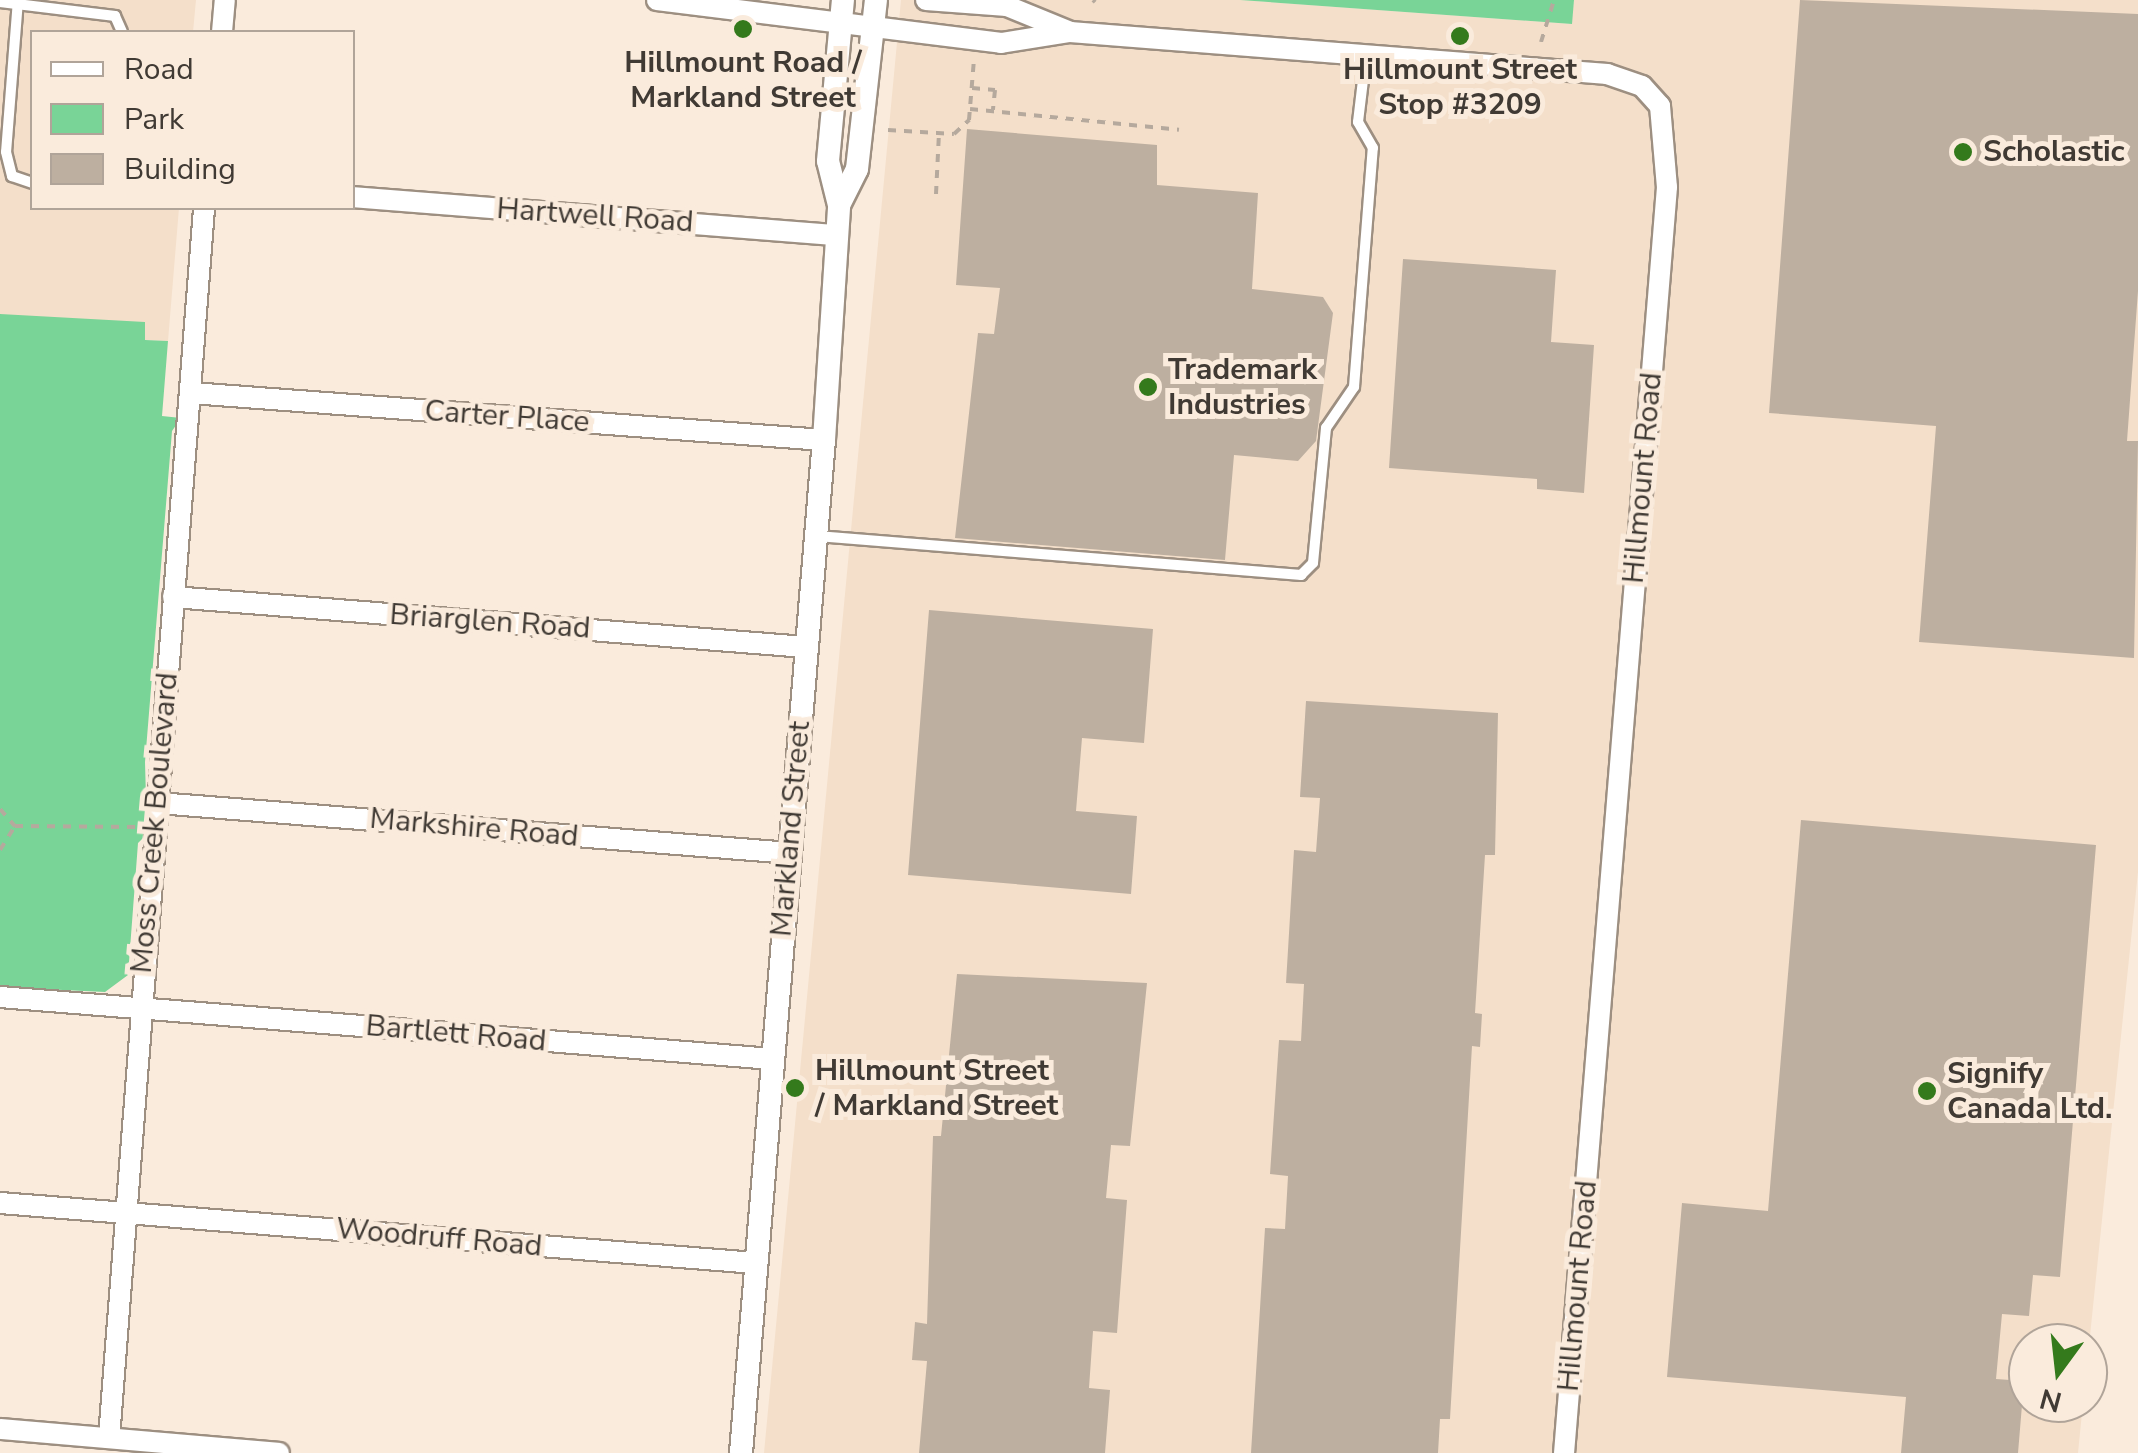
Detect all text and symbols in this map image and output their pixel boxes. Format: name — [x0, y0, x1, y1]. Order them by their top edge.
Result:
marker: Hillmount Road / Markland Street — [732, 18, 754, 40]
marker: Hillmount Street Stop #3209 — [1449, 25, 1471, 47]
legend — [30, 30, 355, 210]
place label: Hillmount Road / Markland Street — [624, 45, 862, 116]
text: Road — [124, 49, 194, 90]
place label: Hillmount Street Stop #3209 — [1343, 52, 1577, 122]
text: Park — [124, 99, 184, 140]
place label: Scholastic — [1983, 134, 2125, 170]
marker: Scholastic — [1952, 141, 1974, 163]
text: Building — [124, 149, 236, 190]
street label: Hartwell Road — [495, 191, 695, 241]
place label: Trademark Industries — [1168, 352, 1317, 422]
street label: Hillmount Road — [1616, 371, 1670, 585]
marker: Trademark Industries — [1137, 376, 1159, 398]
street label: Carter Place — [423, 393, 591, 441]
street label: Briarglen Road — [388, 597, 592, 647]
street label: Moss Creek Boulevard — [124, 671, 186, 975]
street label: Markland Street — [764, 720, 818, 938]
street label: Markshire Road — [368, 801, 580, 855]
street label: Bartlett Road — [364, 1008, 548, 1060]
place label: Hillmount Street / Markland Street — [815, 1053, 1058, 1124]
place label: Signify Canada Ltd. — [1947, 1056, 2112, 1126]
marker: Hillmount Street / Markland Street — [784, 1077, 806, 1099]
marker: Signify Canada Ltd. — [1916, 1080, 1938, 1102]
street label: Hillmount Road — [1551, 1179, 1605, 1393]
street label: Woodruff Road — [334, 1211, 544, 1265]
north arrow — [2008, 1323, 2108, 1423]
text: N — [2036, 1379, 2066, 1421]

